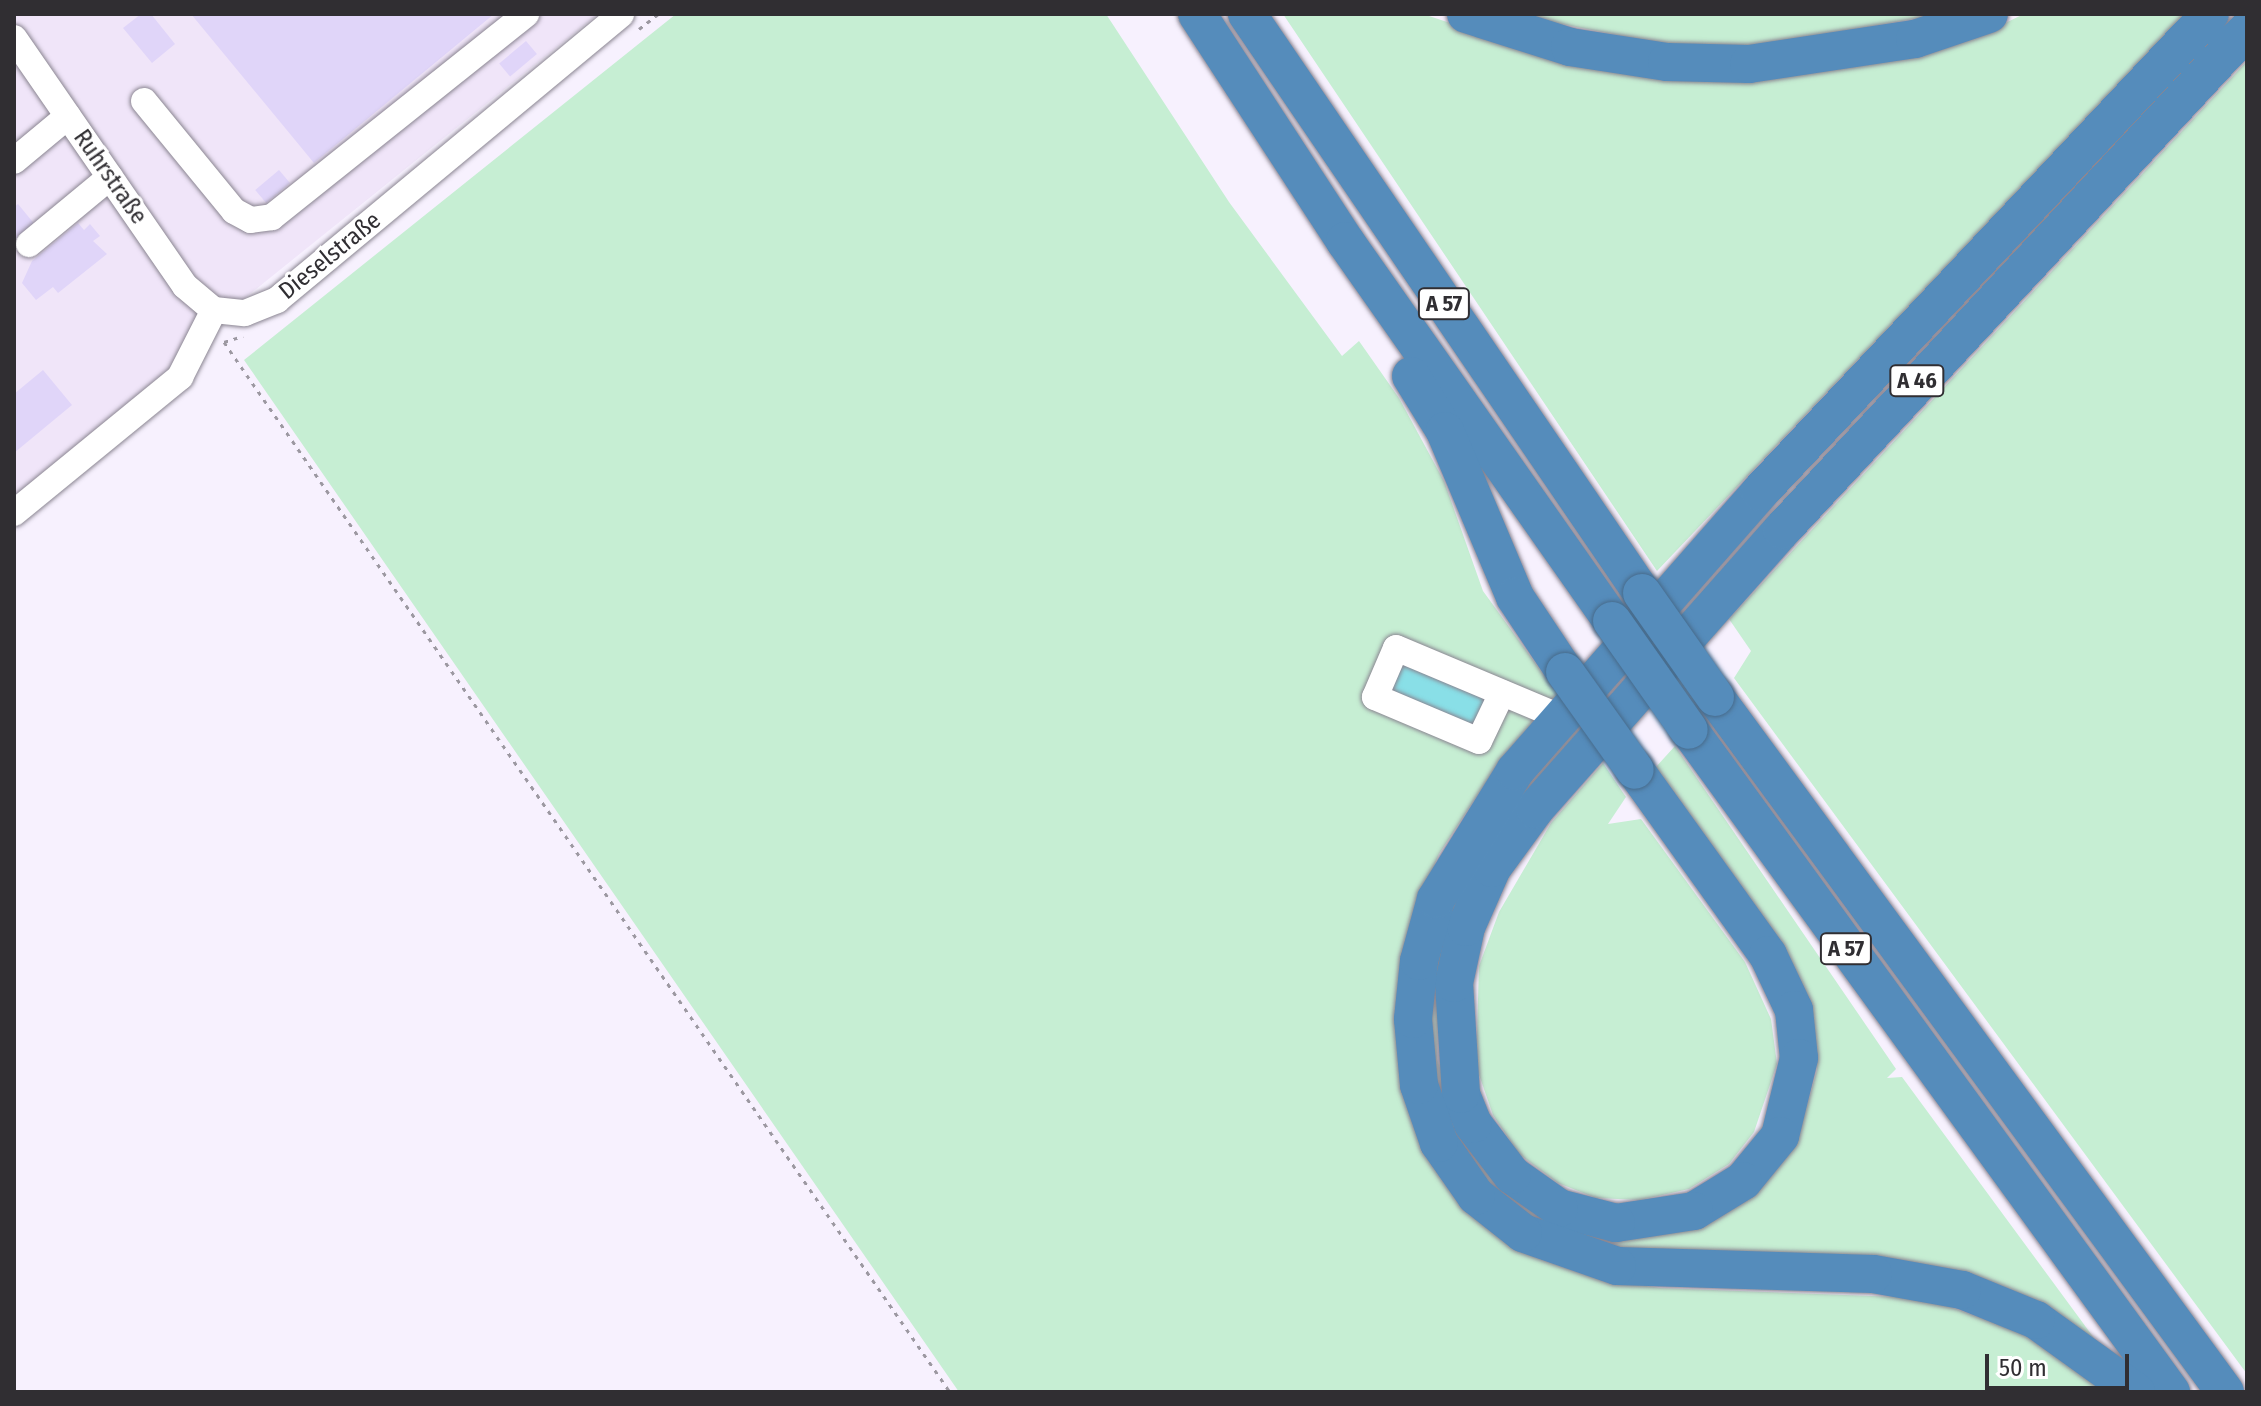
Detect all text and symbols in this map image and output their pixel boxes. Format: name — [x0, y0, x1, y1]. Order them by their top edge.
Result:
street label: Ruhrstraße — [67, 124, 153, 230]
street label: Dieselstraße — [273, 206, 387, 306]
road number: A 57 — [1416, 286, 1472, 322]
road number: A 46 — [1889, 363, 1945, 399]
road number: A 57 — [1818, 931, 1874, 967]
scale bar — [1989, 1338, 2133, 1388]
text: 50 m — [1999, 1354, 2047, 1382]

